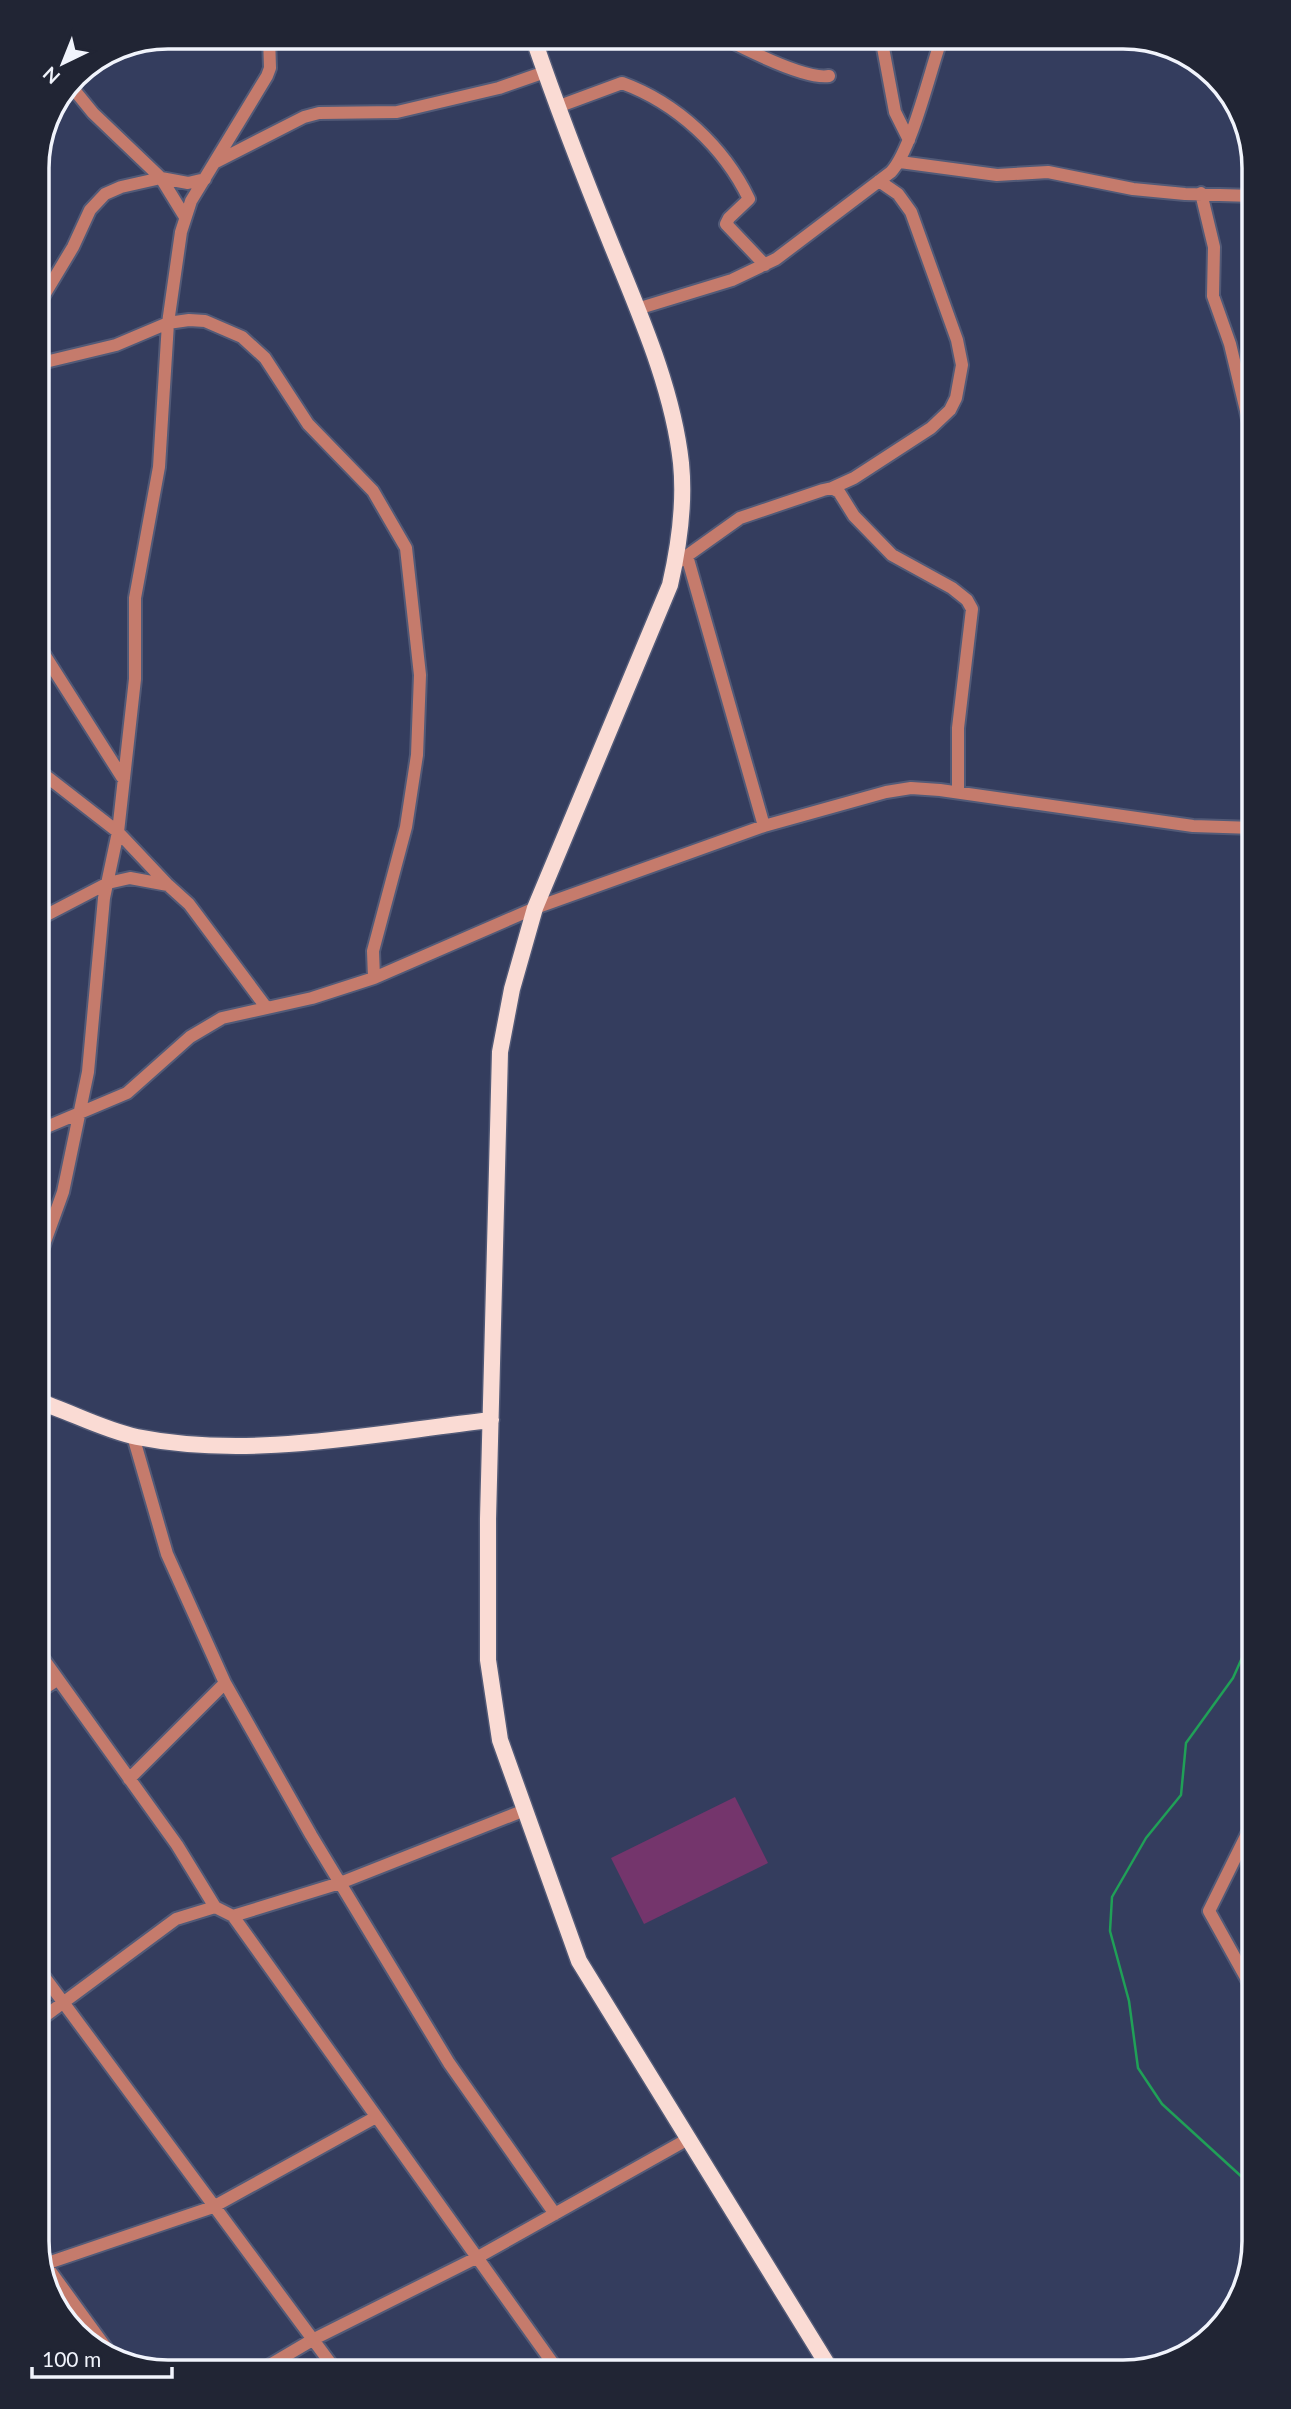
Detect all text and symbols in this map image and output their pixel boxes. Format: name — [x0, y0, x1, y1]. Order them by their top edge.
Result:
north arrow — [28, 28, 98, 98]
text: N — [38, 62, 64, 89]
scale bar — [32, 2336, 172, 2380]
text: 100 m — [42, 2346, 101, 2371]

